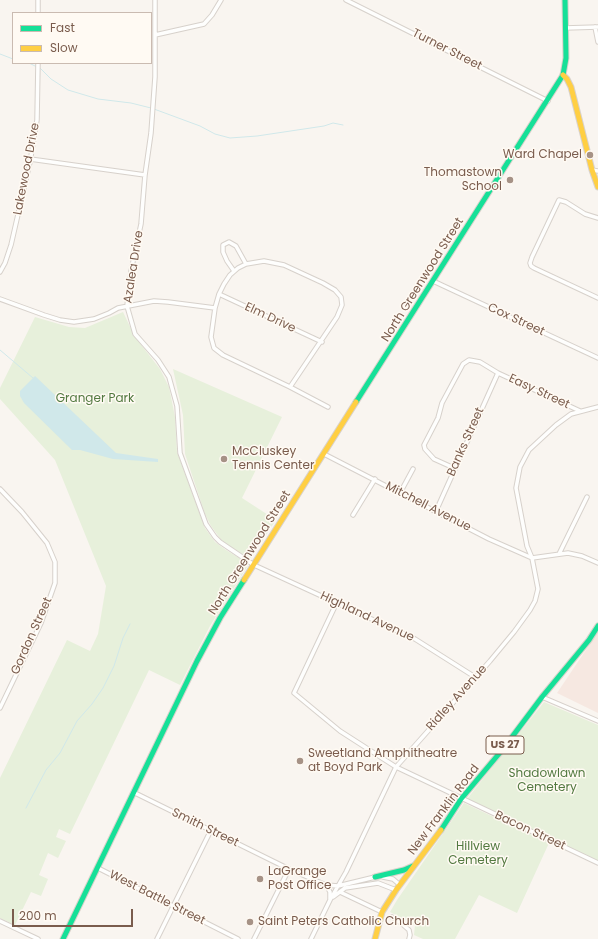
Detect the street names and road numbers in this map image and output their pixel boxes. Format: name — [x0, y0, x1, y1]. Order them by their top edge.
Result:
street label: Turner Street — [410, 26, 484, 74]
street label: Lakewood Drive — [11, 122, 43, 216]
street label: North Greenwood Street — [379, 215, 467, 345]
street label: Azalea Drive — [121, 230, 147, 304]
street label: Elm Drive — [242, 300, 298, 336]
street label: Cox Street — [485, 301, 547, 339]
street label: Easy Street — [506, 372, 572, 412]
street label: Banks Street — [444, 405, 488, 479]
street label: Mitchell Avenue — [383, 479, 473, 535]
street label: North Greenwood Street — [206, 488, 294, 618]
street label: Highland Avenue — [318, 589, 416, 645]
street label: Gordon Street — [8, 595, 56, 677]
street label: Ridley Avenue — [424, 662, 490, 734]
road number: US 27 — [486, 736, 524, 754]
street label: New Franklin Road — [405, 762, 483, 858]
street label: Smith Street — [169, 806, 241, 850]
street label: Bacon Street — [492, 808, 568, 854]
street label: West Battle Street — [107, 868, 207, 928]

